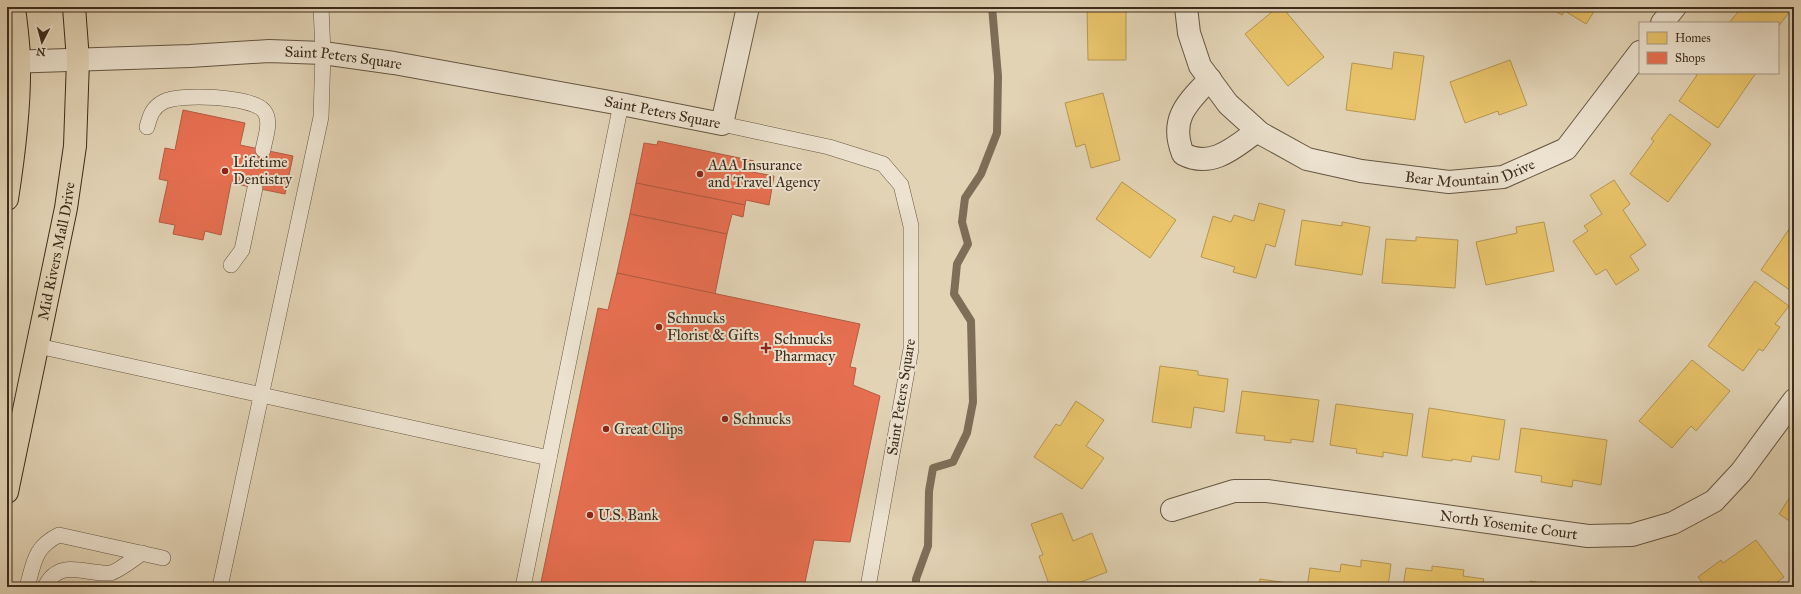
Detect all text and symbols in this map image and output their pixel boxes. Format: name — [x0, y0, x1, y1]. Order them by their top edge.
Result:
north arrow — [22, 22, 62, 62]
legend — [1639, 22, 1779, 74]
text: Homes — [1675, 31, 1711, 45]
street label: Saint Peters Square — [284, 43, 404, 73]
text: N — [35, 44, 46, 58]
text: Shops — [1675, 51, 1705, 65]
street label: Saint Peters Square — [603, 92, 722, 133]
place label: Lifetime Dentistry — [233, 153, 293, 188]
street label: Bear Mountain Drive — [1404, 155, 1538, 191]
place label: AAA Insurance and Travel Agency — [707, 156, 821, 191]
marker: Lifetime Dentistry — [220, 166, 230, 176]
marker: AAA Insurance and Travel Agency — [695, 169, 705, 179]
street label: Mid Rivers Mall Drive — [34, 181, 79, 322]
place label: Schnucks Florist & Gifts — [667, 309, 759, 344]
marker: Schnucks Florist & Gifts — [654, 322, 664, 332]
place label: Schnucks Pharmacy — [774, 330, 836, 365]
street label: Saint Peters Square — [883, 337, 920, 457]
marker: Schnucks Pharmacy — [761, 343, 771, 353]
place label: Schnucks — [733, 410, 791, 428]
marker: Schnucks — [720, 414, 730, 424]
place label: Great Clips — [614, 420, 683, 438]
marker: Great Clips — [601, 424, 611, 434]
place label: U.S. Bank — [598, 506, 659, 524]
street label: North Yosemite Court — [1439, 506, 1579, 544]
marker: U.S. Bank — [585, 510, 595, 520]

